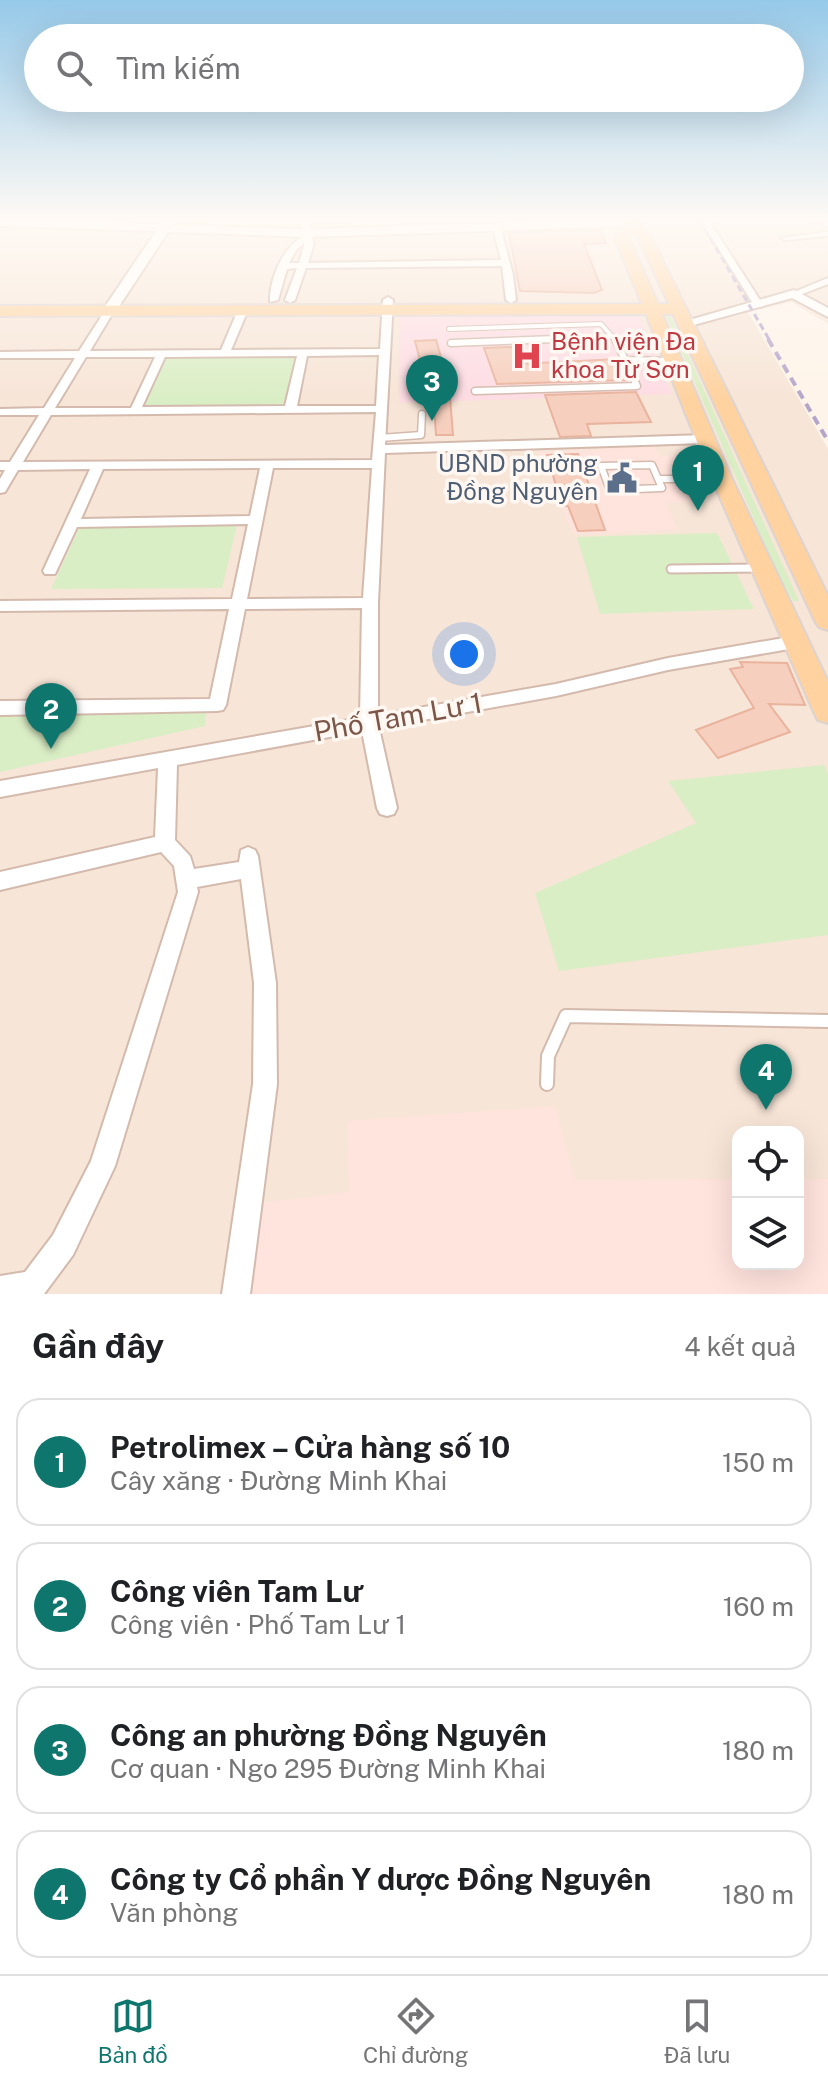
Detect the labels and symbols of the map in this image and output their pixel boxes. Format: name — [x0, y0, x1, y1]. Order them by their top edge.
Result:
place label: Bệnh viện Đa khoa Từ Sơn — [551, 327, 696, 383]
hospital icon: Bệnh viện Đa khoa Từ Sơn — [510, 339, 544, 373]
pin: 3 — [406, 355, 458, 421]
pin: 1 — [672, 445, 724, 511]
place label: UBND phường Đồng Nguyên — [438, 449, 598, 505]
public building icon: UBND phường Đồng Nguyên — [605, 461, 639, 495]
your location — [444, 634, 484, 674]
pin: 2 — [25, 683, 77, 749]
street label: Phố Tam Lư 1 — [311, 685, 485, 748]
pin: 4 — [740, 1044, 792, 1110]

